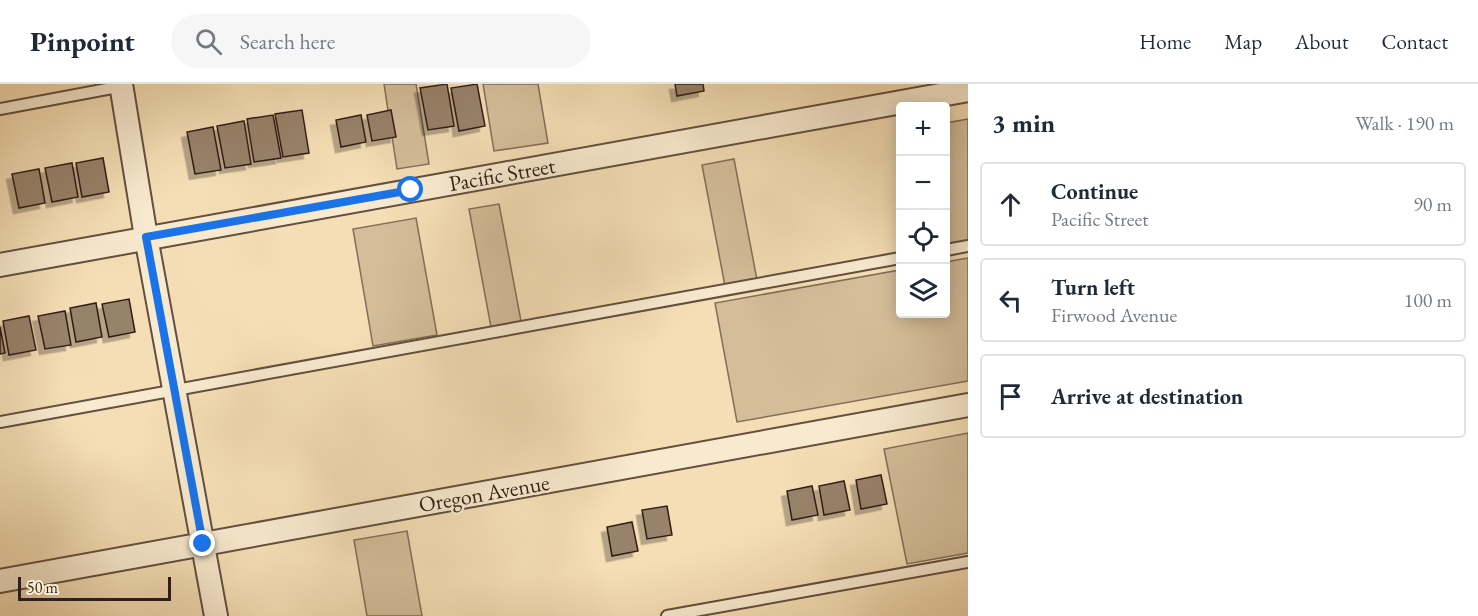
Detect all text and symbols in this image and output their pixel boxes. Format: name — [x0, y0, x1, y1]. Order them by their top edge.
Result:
search box — [171, 14, 591, 68]
text: Pinpoint — [30, 23, 135, 59]
icon: search — [192, 25, 225, 58]
text: Search here — [240, 27, 335, 56]
text: Home — [1139, 28, 1191, 55]
text: Map — [1224, 28, 1262, 55]
text: About — [1295, 28, 1348, 55]
text: Contact — [1381, 28, 1448, 55]
map controls — [896, 102, 950, 318]
button: + — [896, 102, 950, 156]
text: 3 min — [992, 106, 1055, 140]
text: Walk · 190 m — [1355, 110, 1454, 136]
street label: Pacific Street — [447, 151, 557, 198]
button: − — [896, 156, 950, 210]
route start — [397, 176, 423, 202]
text: Continue — [1051, 177, 1138, 206]
icon: ahead — [994, 188, 1027, 221]
text: 90 m — [1413, 191, 1452, 217]
text: Pacific Street — [1051, 206, 1149, 232]
button: locate — [896, 210, 950, 264]
button: layers — [896, 264, 950, 318]
text: Turn left — [1051, 273, 1135, 302]
icon: left — [994, 284, 1027, 317]
text: 100 m — [1404, 287, 1452, 313]
text: Firwood Avenue — [1051, 302, 1177, 328]
icon: arrive — [994, 380, 1027, 413]
text: Arrive at destination — [1051, 382, 1243, 411]
street label: Oregon Avenue — [416, 468, 552, 519]
route end — [189, 530, 215, 556]
scale bar — [18, 574, 171, 602]
text: 50 m — [27, 577, 58, 598]

